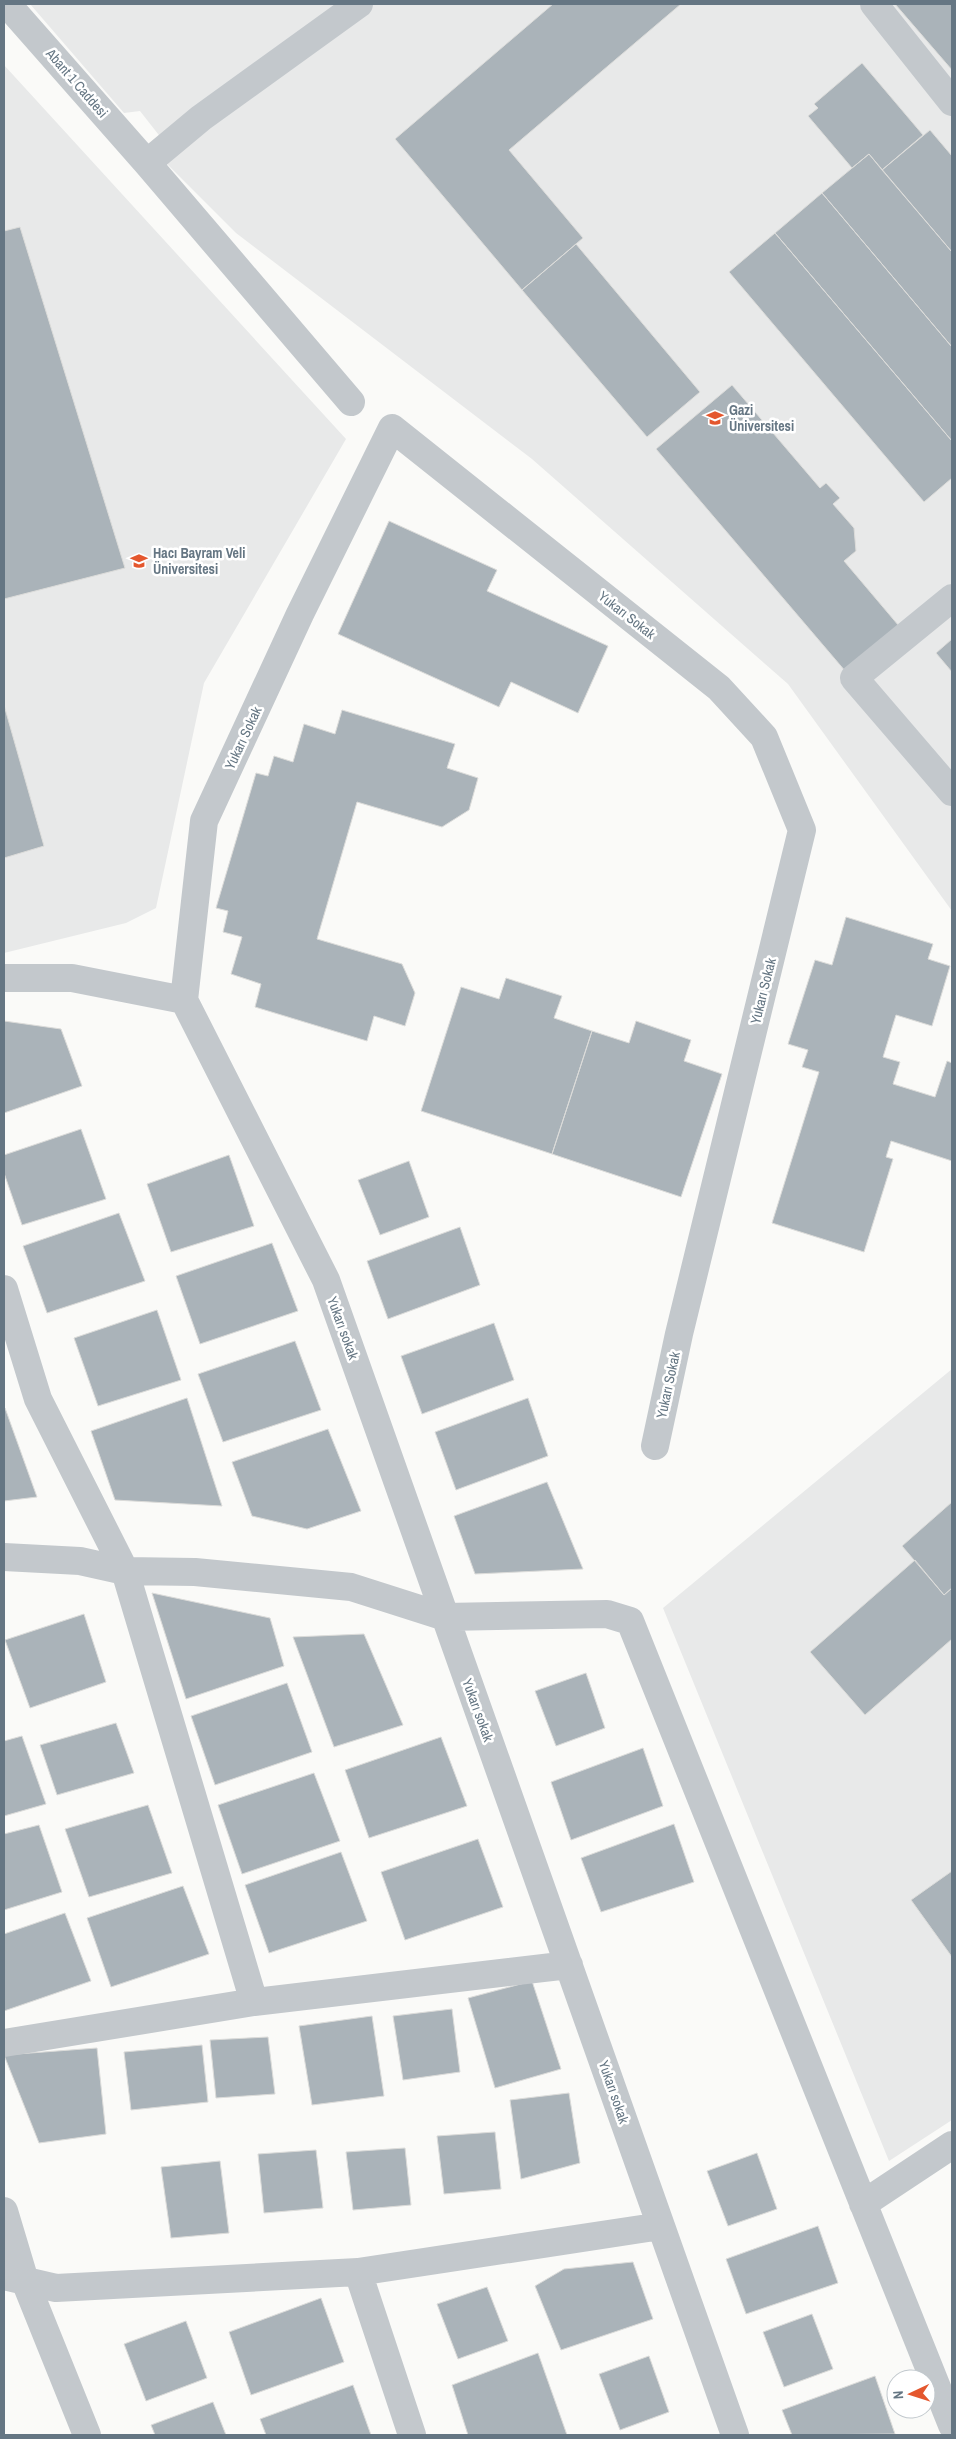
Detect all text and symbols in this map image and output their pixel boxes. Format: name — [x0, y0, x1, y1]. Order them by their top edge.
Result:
street label: Abant 1 Caddesi — [41, 44, 112, 121]
place label: Gazi Üniversitesi — [729, 401, 794, 435]
school or university icon: Gazi Üniversitesi — [705, 408, 725, 428]
place label: Hacı Bayram Veli Üniversitesi — [153, 544, 245, 578]
school or university icon: Hacı Bayram Veli Üniversitesi — [129, 551, 149, 571]
street label: Yukarı Sokak — [595, 587, 659, 643]
street label: Yukarı Sokak — [221, 703, 266, 772]
street label: Yukarı Sokak — [746, 956, 780, 1026]
street label: Yukarı sokak — [323, 1294, 363, 1362]
street label: Yukarı Sokak — [652, 1350, 684, 1420]
street label: Yukarı sokak — [458, 1676, 498, 1744]
street label: Yukarı sokak — [595, 2058, 633, 2126]
north arrow — [886, 2369, 936, 2419]
text: N — [889, 2390, 907, 2400]

